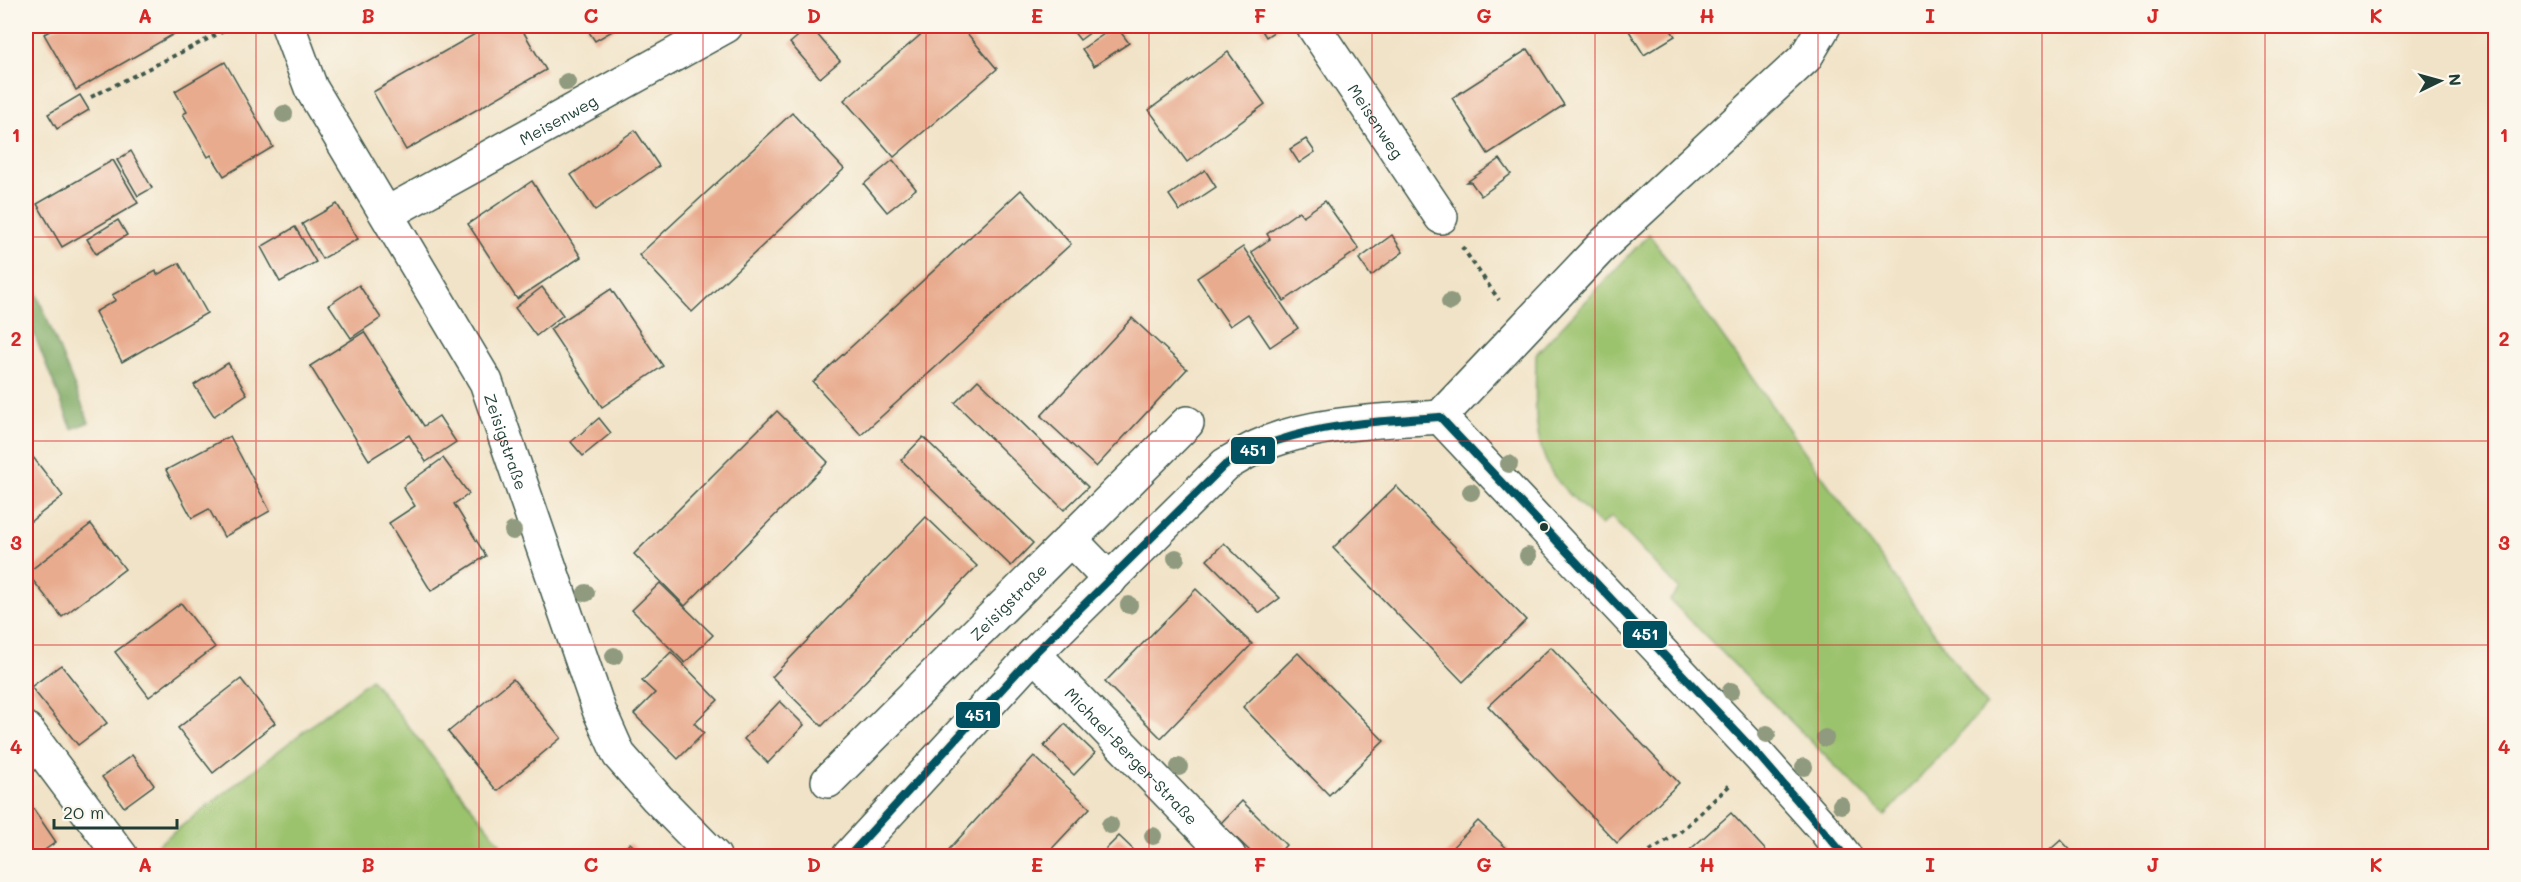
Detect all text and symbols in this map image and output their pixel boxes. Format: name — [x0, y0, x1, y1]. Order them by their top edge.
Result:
text: A — [138, 2, 152, 28]
text: B — [361, 2, 375, 28]
text: C — [584, 2, 599, 28]
text: D — [807, 2, 821, 28]
text: E — [1031, 2, 1043, 28]
text: F — [1254, 2, 1267, 28]
text: G — [1476, 2, 1492, 28]
text: H — [1699, 2, 1715, 28]
text: I — [1925, 2, 1935, 28]
text: J — [2146, 2, 2160, 28]
text: K — [2369, 2, 2383, 28]
north arrow — [2410, 51, 2470, 111]
text: N — [2444, 73, 2466, 87]
street label: Meisenweg — [1344, 79, 1409, 162]
street label: Meisenweg — [515, 89, 600, 149]
text: 1 — [12, 121, 20, 147]
text: 1 — [2500, 121, 2508, 147]
text: 2 — [10, 325, 22, 351]
text: 2 — [2498, 325, 2510, 351]
street label: Zeisigstraße — [480, 390, 533, 492]
line badge: 451 — [1230, 436, 1276, 465]
text: 451 — [1240, 439, 1266, 460]
unlabelled marker — [1538, 521, 1550, 533]
text: 3 — [10, 529, 22, 555]
text: 3 — [2498, 529, 2510, 555]
street label: Zeisigstraße — [965, 559, 1051, 645]
line badge: 451 — [1622, 620, 1668, 649]
text: 451 — [1632, 623, 1658, 644]
street label: Michael-Berger-Straße — [1061, 682, 1203, 829]
line badge: 451 — [955, 701, 1001, 729]
text: 451 — [965, 704, 991, 725]
text: 4 — [10, 733, 23, 759]
text: 4 — [2498, 733, 2511, 759]
scale bar — [54, 792, 177, 830]
text: 20 m — [63, 800, 104, 824]
text: A — [138, 851, 152, 877]
text: B — [361, 851, 375, 877]
text: C — [584, 851, 599, 877]
text: D — [807, 851, 821, 877]
text: E — [1031, 851, 1043, 877]
text: F — [1254, 851, 1267, 877]
text: G — [1476, 851, 1492, 877]
text: H — [1699, 851, 1715, 877]
text: I — [1925, 851, 1935, 877]
text: J — [2146, 851, 2160, 877]
text: K — [2369, 851, 2383, 877]

